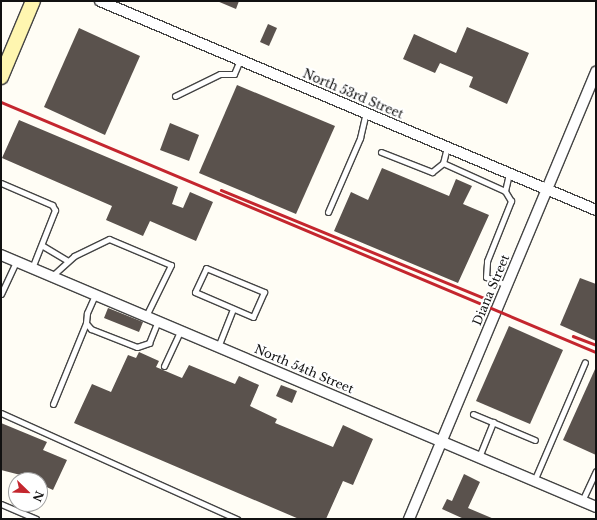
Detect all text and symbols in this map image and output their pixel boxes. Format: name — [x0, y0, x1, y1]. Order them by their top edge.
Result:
street label: North 53rd Street — [301, 66, 405, 122]
street label: Diana Street — [470, 252, 512, 328]
street label: North 54th Street — [252, 342, 356, 396]
north arrow — [8, 472, 48, 512]
text: N — [30, 489, 47, 504]

